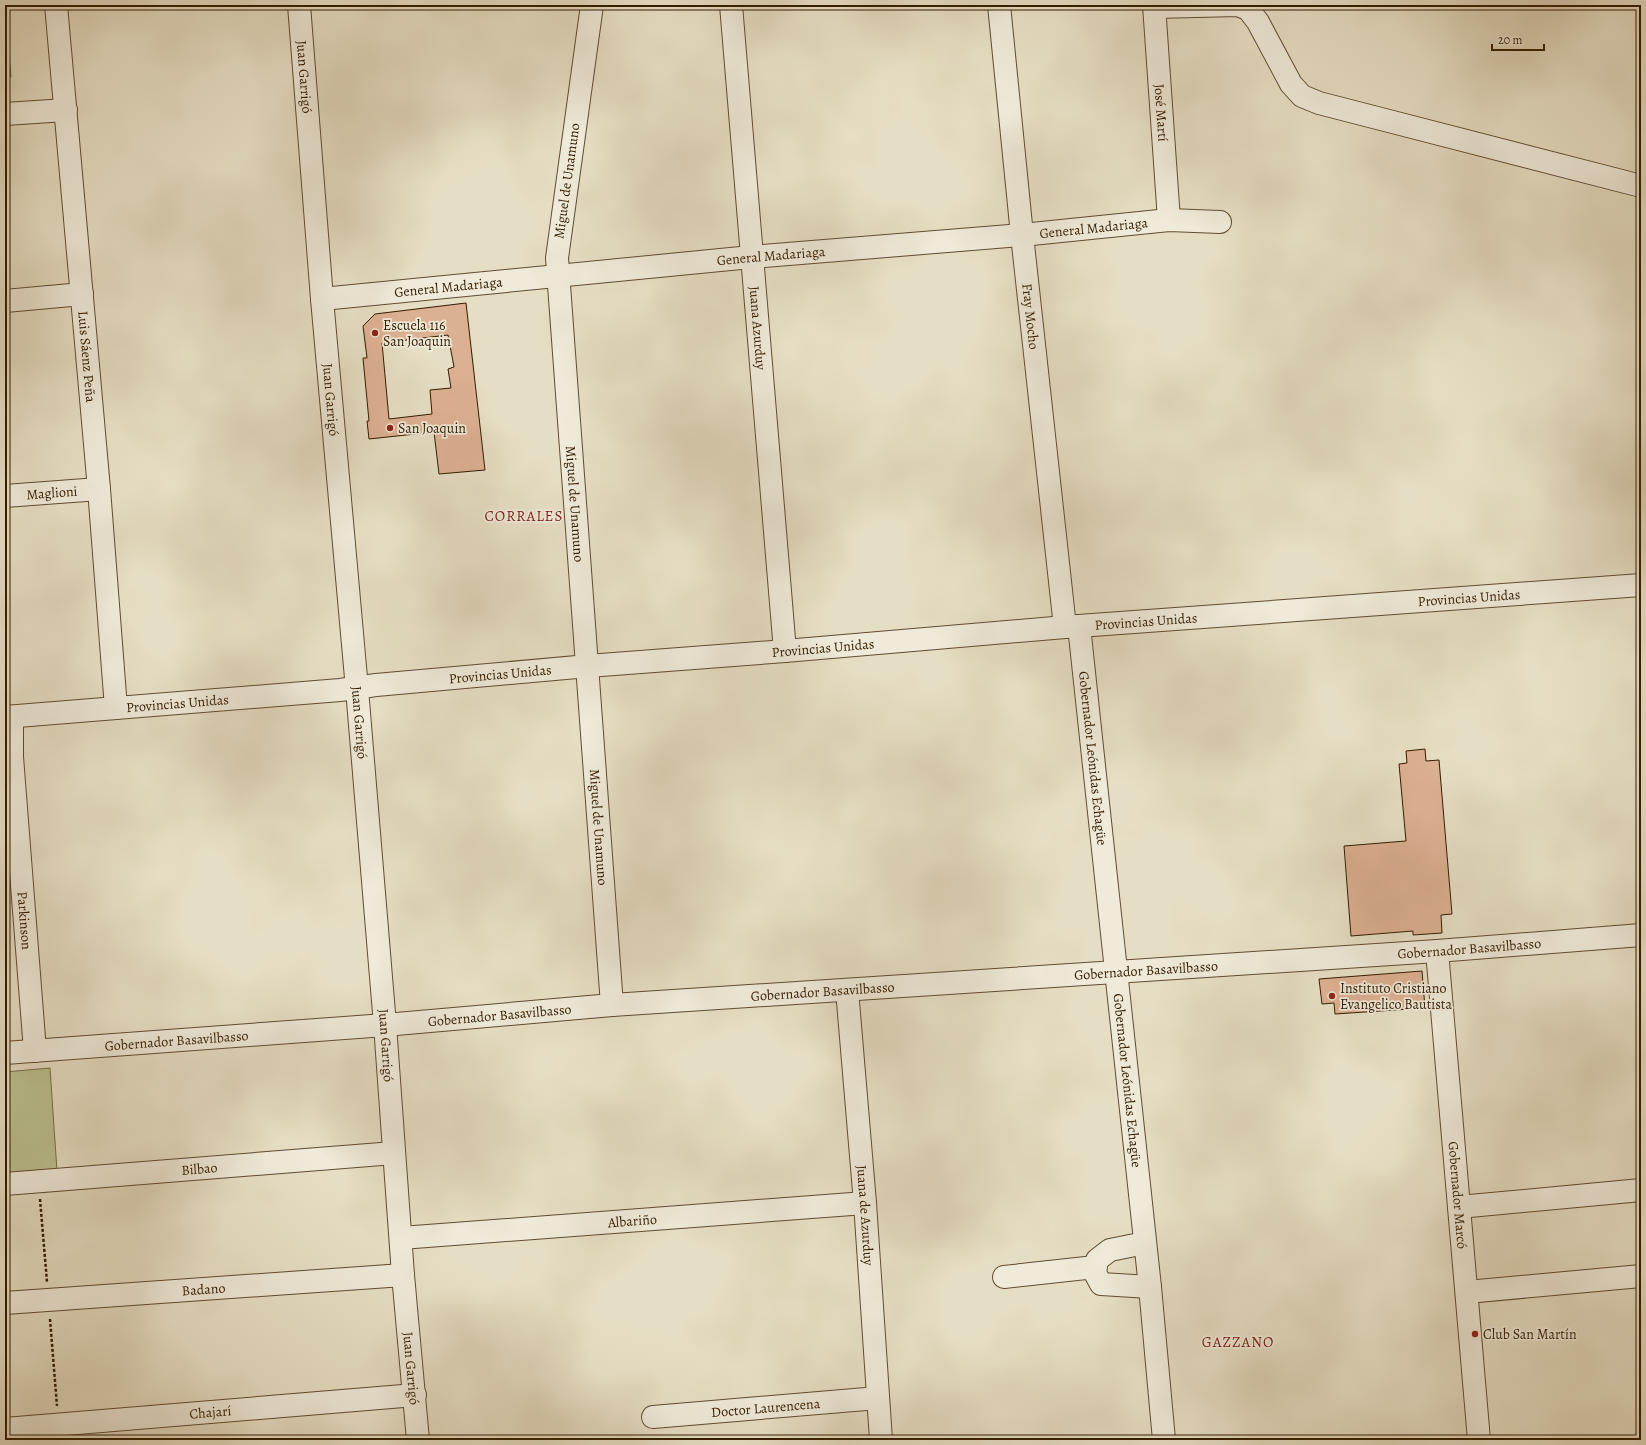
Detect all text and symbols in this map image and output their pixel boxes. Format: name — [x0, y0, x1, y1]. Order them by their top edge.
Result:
scale bar — [1492, 26, 1544, 52]
text: 20 m — [1498, 32, 1522, 48]
street label: Juan Garrigó — [292, 40, 317, 114]
street label: José Martí — [1150, 83, 1173, 142]
street label: Miguel de Unamuno — [549, 122, 585, 240]
street label: General Madariaga — [1039, 213, 1149, 243]
street label: General Madariaga — [716, 241, 826, 270]
street label: General Madariaga — [393, 272, 504, 301]
street label: Fray Mocho — [1018, 282, 1044, 350]
street label: Juana Azurduy — [745, 285, 771, 371]
street label: Luis Sáenz Peña — [74, 310, 101, 404]
place label: Escuela 116 San Joaquin — [383, 316, 451, 351]
marker: Escuela 116 San Joaquin — [370, 328, 380, 338]
street label: Juan Garrigó — [318, 362, 344, 437]
place label: San Joaquin — [398, 419, 466, 438]
marker: San Joaquin — [385, 423, 395, 433]
street label: Miguel de Unamuno — [561, 445, 589, 563]
street label: Maglioni — [26, 481, 78, 504]
district label: CORRALES — [485, 506, 563, 526]
street label: Provincias Unidas — [1417, 584, 1521, 611]
street label: Provincias Unidas — [1094, 608, 1198, 634]
street label: Provincias Unidas — [771, 634, 875, 661]
street label: Provincias Unidas — [448, 660, 552, 688]
street label: Gobernador Leónidas Echagüe — [1074, 670, 1112, 846]
street label: Juan Garrigó — [347, 685, 372, 760]
street label: Provincias Unidas — [125, 689, 229, 717]
street label: Miguel de Unamuno — [585, 768, 613, 886]
street label: Parkinson — [13, 891, 37, 951]
street label: Gobernador Basavilbasso — [1397, 933, 1542, 963]
street label: Gobernador Basavilbasso — [1073, 956, 1218, 984]
street label: Gobernador Basavilbasso — [750, 977, 895, 1005]
place label: Instituto Cristiano Evangelico Bautista — [1340, 979, 1452, 1014]
marker: Instituto Cristiano Evangelico Bautista — [1327, 991, 1337, 1001]
street label: Gobernador Leónidas Echagüe — [1109, 992, 1147, 1168]
street label: Gobernador Basavilbasso — [427, 999, 572, 1031]
street label: Juan Garrigó — [374, 1008, 399, 1083]
street label: Gobernador Basavilbasso — [104, 1026, 249, 1055]
street label: Gobernador Marcó — [1444, 1141, 1472, 1250]
street label: Bilbao — [181, 1158, 218, 1179]
street label: Juana de Azurduy — [852, 1164, 879, 1267]
street label: Albariño — [606, 1209, 658, 1232]
street label: Badano — [181, 1278, 226, 1300]
place label: Club San Martín — [1483, 1325, 1577, 1344]
marker: Club San Martín — [1470, 1329, 1480, 1339]
street label: Juan Garrigó — [399, 1331, 424, 1406]
district label: GAZZANO — [1202, 1332, 1274, 1352]
street label: Doctor Laurencena — [710, 1393, 821, 1422]
street label: Chajarí — [189, 1401, 232, 1423]

